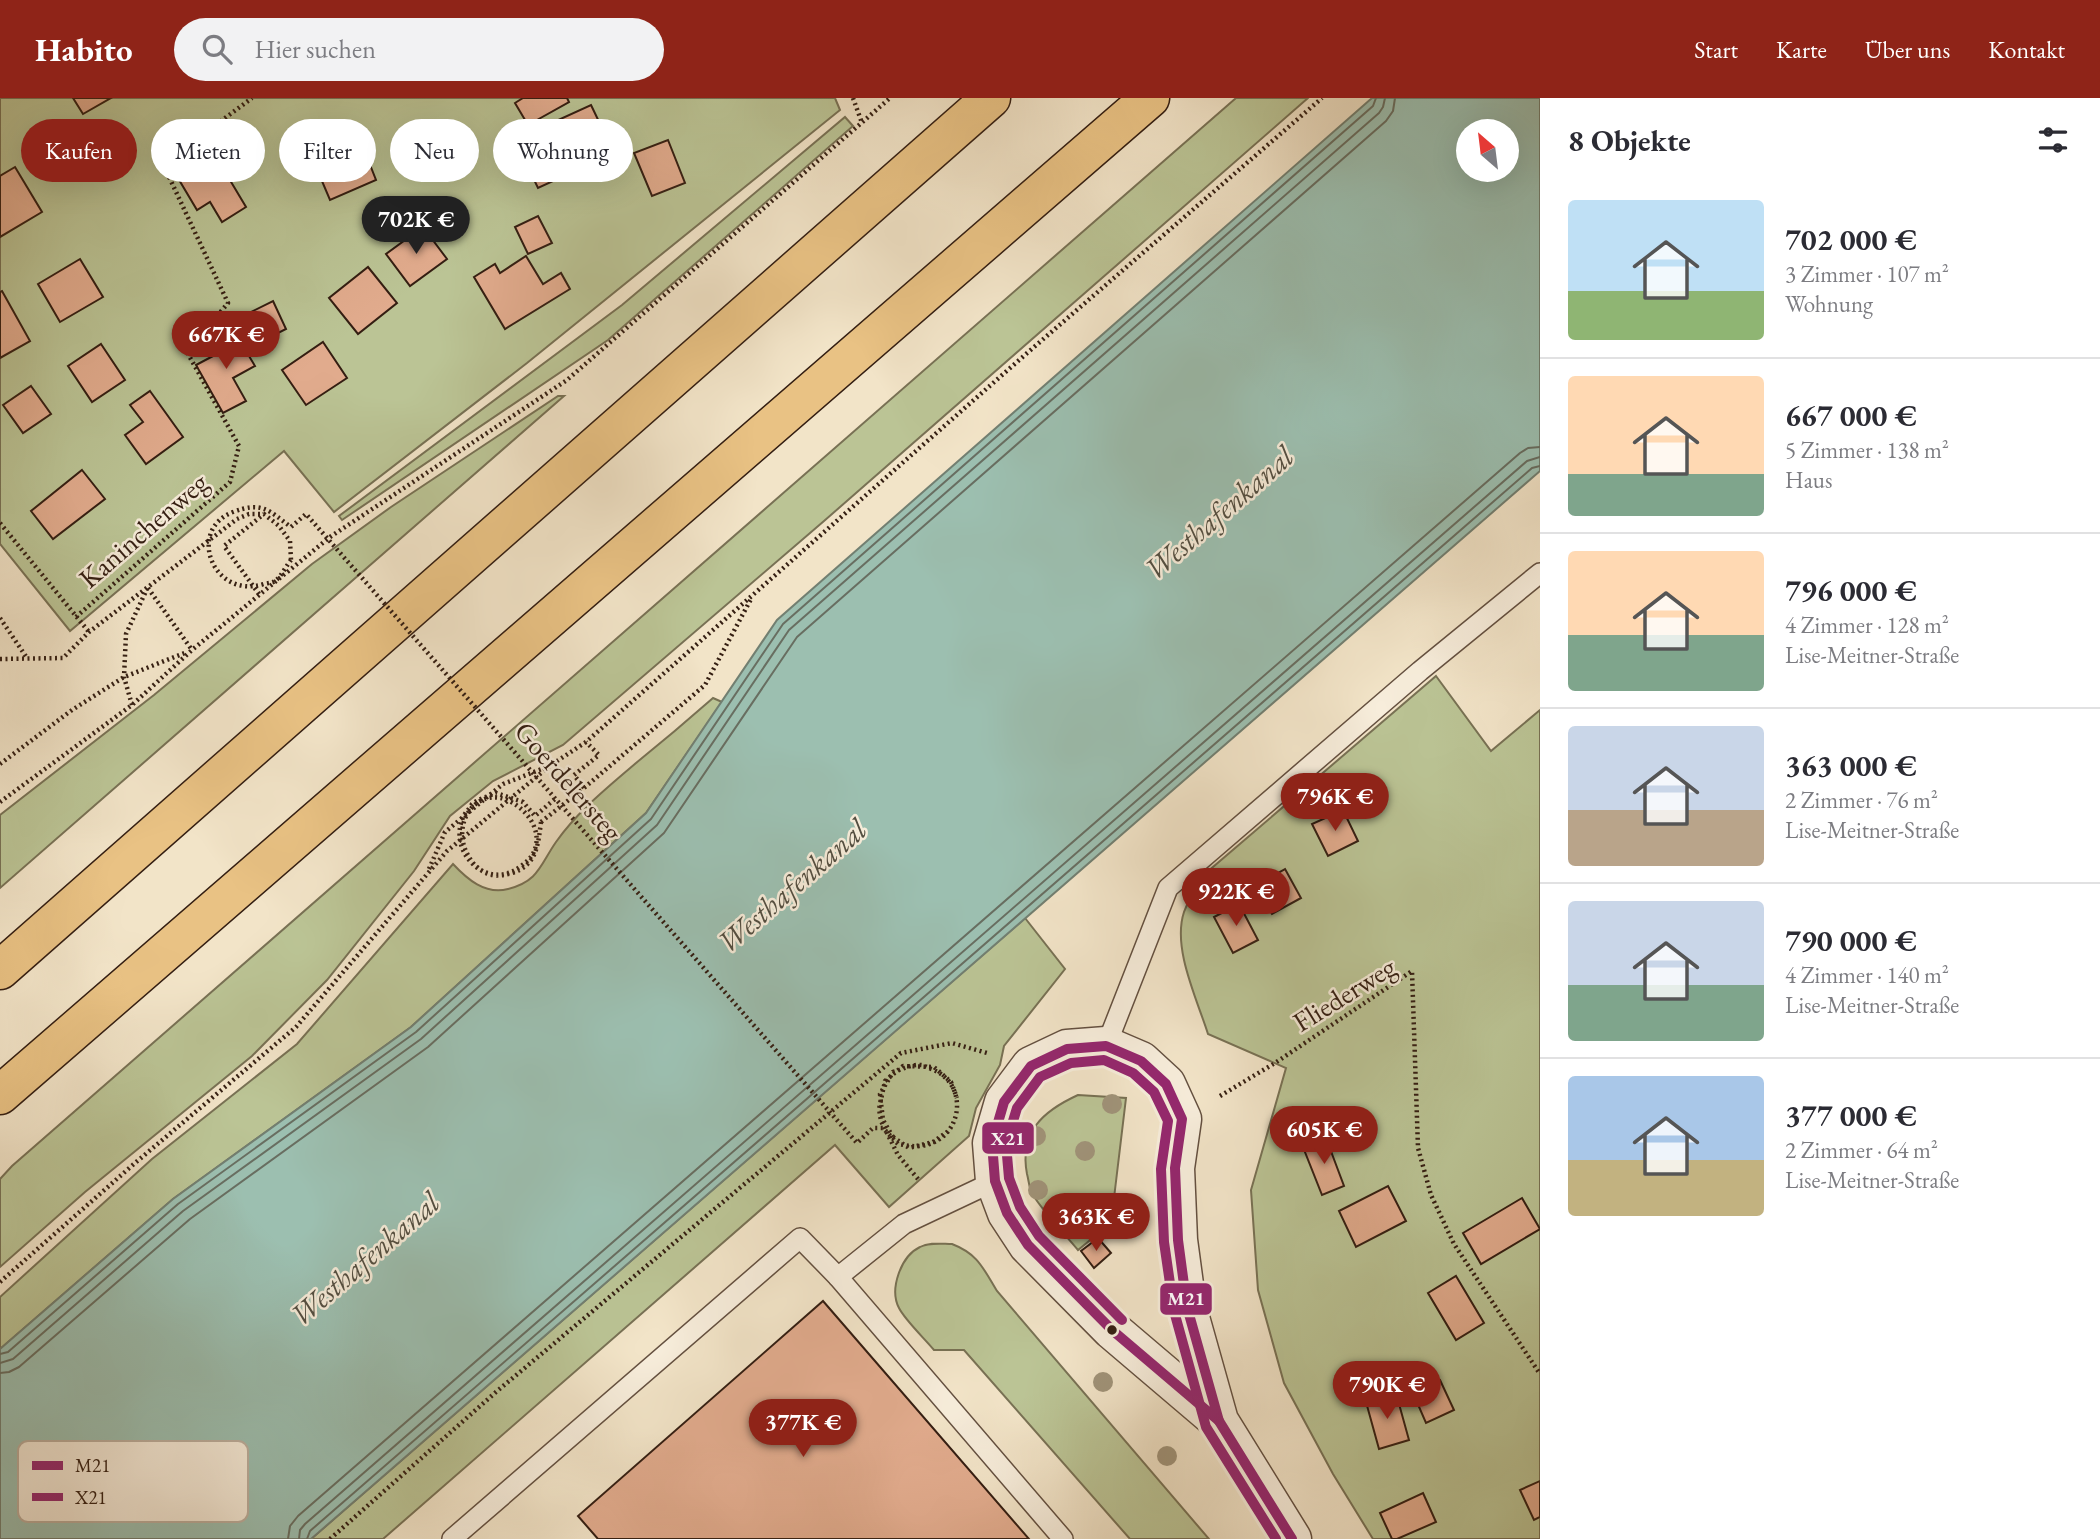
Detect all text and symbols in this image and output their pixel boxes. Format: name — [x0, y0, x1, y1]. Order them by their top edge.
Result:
search box — [174, 18, 664, 81]
text: Habito — [35, 28, 132, 71]
icon: search — [198, 30, 236, 68]
text: Hier suchen — [254, 32, 376, 66]
text: Start — [1694, 34, 1738, 65]
text: Karte — [1776, 34, 1827, 65]
text: Über uns — [1865, 34, 1950, 65]
text: Kontakt — [1988, 34, 2065, 65]
chip: Kaufen — [21, 119, 137, 182]
chip: Mieten — [151, 119, 265, 182]
chip: Filter — [279, 119, 376, 182]
chip: Neu — [390, 119, 479, 182]
chip: Wohnung — [493, 119, 633, 182]
north arrow — [1456, 119, 1519, 182]
map controls — [1456, 119, 1519, 182]
text: 8 Objekte — [1568, 121, 1691, 160]
icon: filters — [2034, 121, 2072, 159]
pin: 702K € — [359, 197, 473, 256]
text: 702K € — [378, 204, 454, 234]
text: 702 000 € — [1785, 220, 1917, 259]
icon: home — [1624, 228, 1708, 312]
text: 3 Zimmer · 107 m² — [1785, 259, 1949, 289]
text: Wohnung — [1785, 289, 1873, 319]
pin: 667K € — [169, 312, 283, 371]
text: 667K € — [188, 319, 264, 349]
text: 667 000 € — [1785, 396, 1917, 435]
icon: home — [1624, 404, 1708, 488]
text: 5 Zimmer · 138 m² — [1785, 435, 1949, 465]
water label: Westhafenkanal — [1136, 436, 1303, 588]
street label: Kaninchenweg — [71, 464, 215, 596]
text: Haus — [1785, 465, 1832, 495]
text: 796 000 € — [1785, 571, 1917, 610]
icon: home — [1624, 579, 1708, 663]
text: 4 Zimmer · 128 m² — [1785, 610, 1949, 640]
text: Lise-Meitner-Straße — [1785, 640, 1959, 670]
street label: Goerdelersteg — [507, 714, 632, 849]
text: 363 000 € — [1785, 746, 1917, 785]
icon: home — [1624, 754, 1708, 838]
pin: 796K € — [1278, 774, 1392, 833]
text: 796K € — [1297, 781, 1373, 811]
text: 2 Zimmer · 76 m² — [1785, 785, 1938, 815]
water label: Westhafenkanal — [709, 809, 876, 961]
text: Lise-Meitner-Straße — [1785, 815, 1959, 845]
pin: 922K € — [1179, 868, 1293, 928]
text: 922K € — [1198, 876, 1274, 906]
text: 790 000 € — [1785, 921, 1917, 960]
icon: home — [1624, 929, 1708, 1013]
street label: Fliederweg — [1286, 948, 1403, 1040]
text: 4 Zimmer · 140 m² — [1785, 960, 1949, 990]
text: Lise-Meitner-Straße — [1785, 990, 1959, 1020]
text: 377 000 € — [1785, 1096, 1917, 1135]
icon: home — [1624, 1104, 1708, 1188]
pin: 605K € — [1267, 1107, 1381, 1166]
text: 605K € — [1286, 1114, 1362, 1144]
line badge: X21 — [981, 1121, 1035, 1155]
text: X21 — [990, 1126, 1025, 1151]
text: 2 Zimmer · 64 m² — [1785, 1135, 1938, 1165]
text: Lise-Meitner-Straße — [1785, 1165, 1959, 1195]
water label: Westhafenkanal — [282, 1182, 449, 1334]
pin: 363K € — [1039, 1194, 1153, 1253]
text: 363K € — [1058, 1201, 1134, 1231]
line badge: M21 — [1159, 1282, 1213, 1316]
text: M21 — [1167, 1286, 1205, 1311]
unlabelled marker — [1105, 1323, 1119, 1337]
pin: 790K € — [1330, 1362, 1444, 1421]
text: 790K € — [1349, 1369, 1425, 1399]
pin: 377K € — [746, 1400, 860, 1459]
text: 377K € — [765, 1407, 841, 1437]
legend — [18, 1441, 248, 1522]
text: M21 — [75, 1453, 110, 1478]
text: X21 — [74, 1485, 107, 1510]

